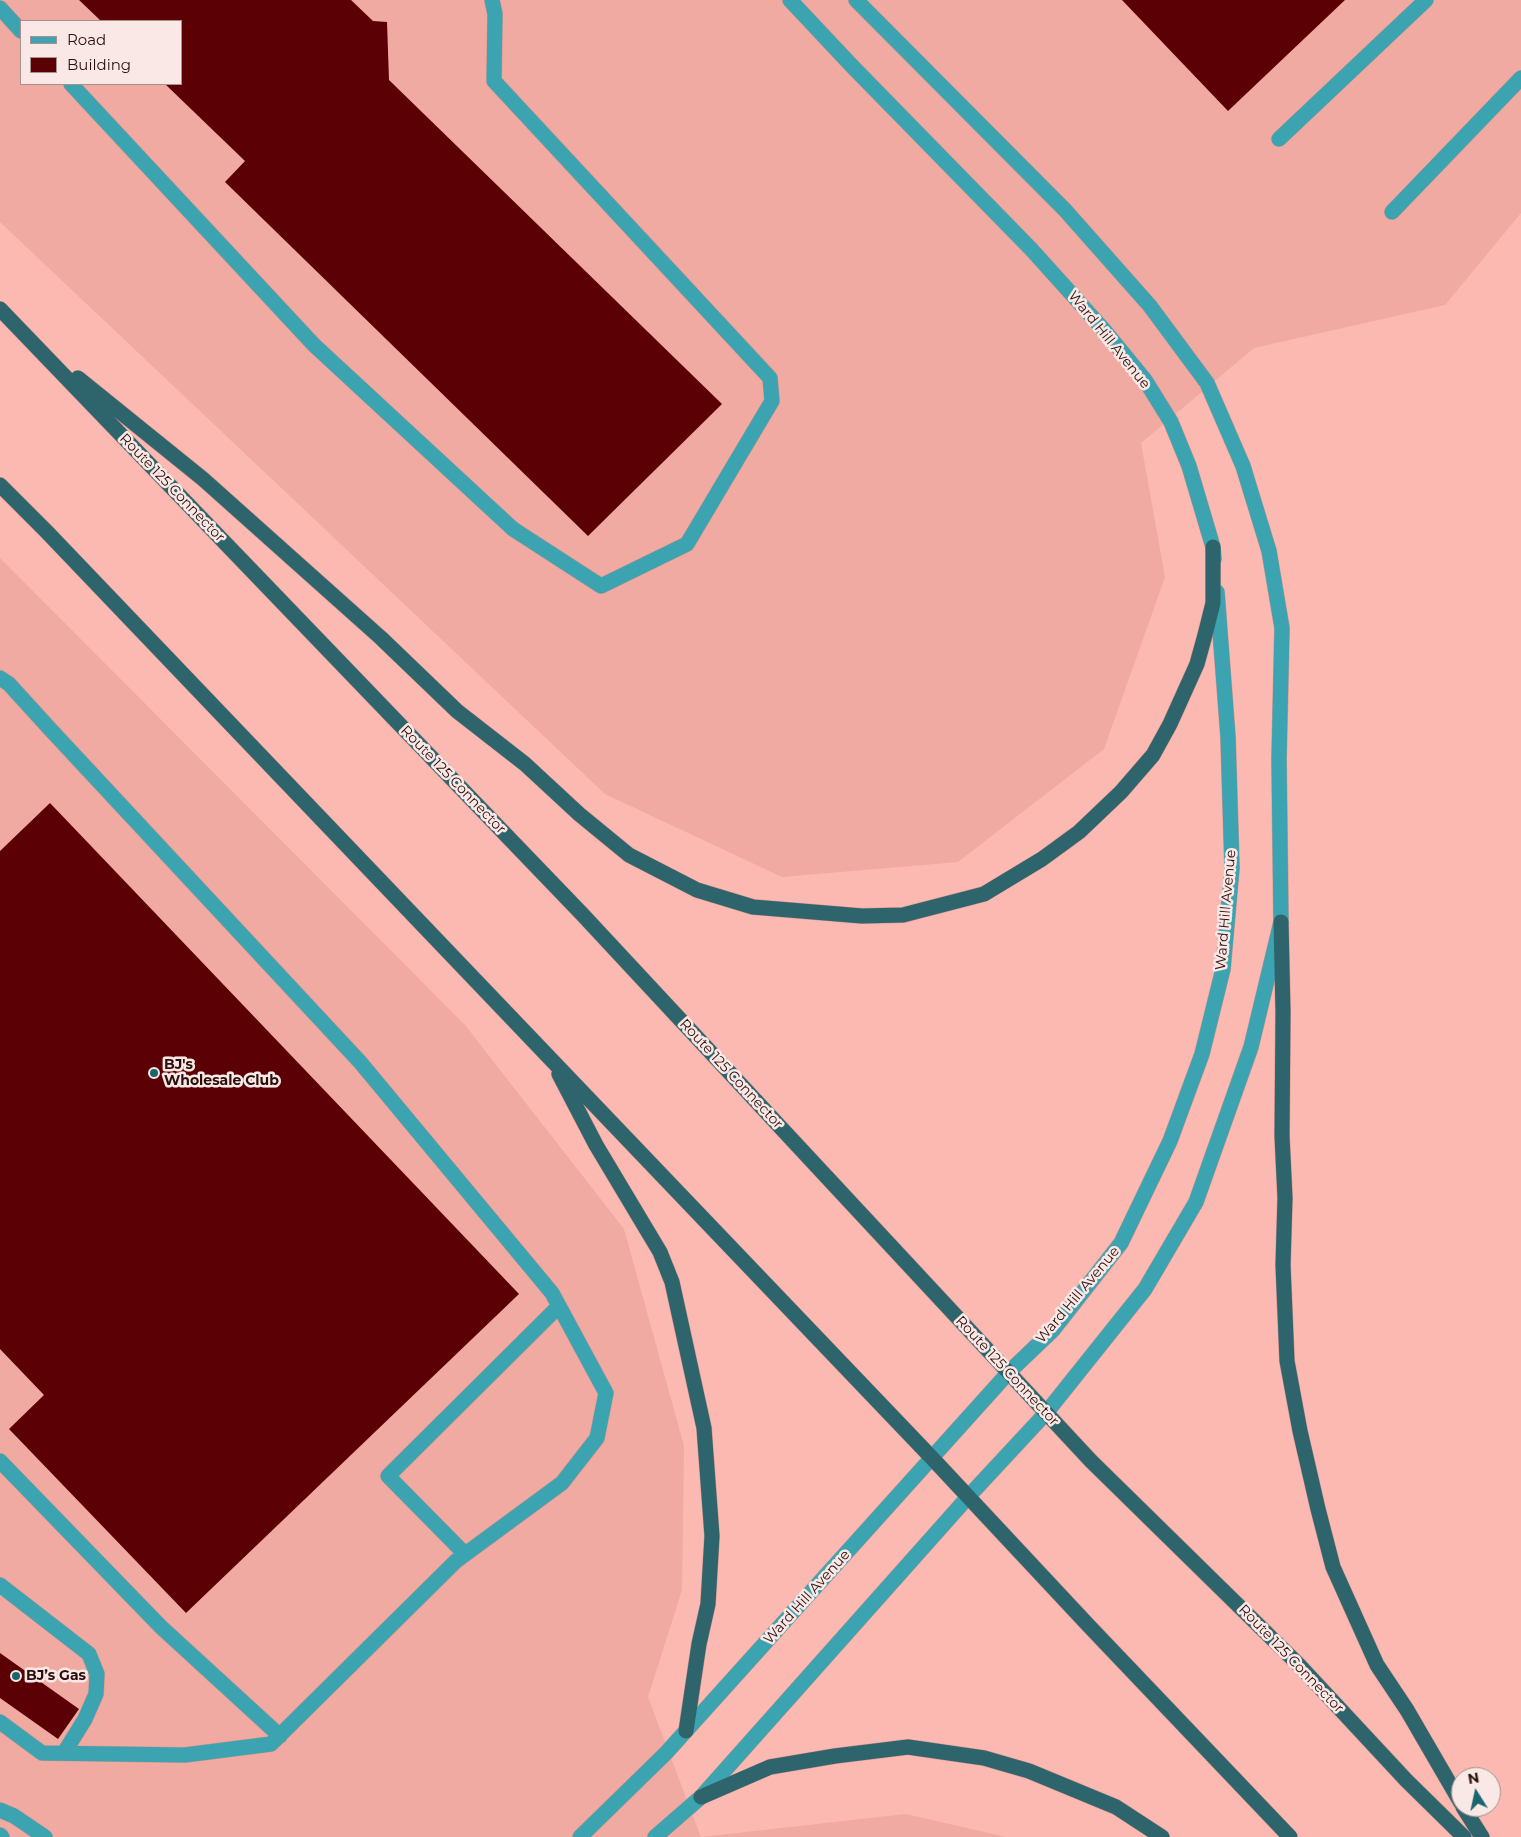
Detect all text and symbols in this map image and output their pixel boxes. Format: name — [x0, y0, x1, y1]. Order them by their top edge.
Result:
legend — [20, 20, 182, 85]
text: Road — [67, 30, 106, 49]
text: Building — [67, 55, 131, 74]
street label: Ward Hill Avenue — [1064, 288, 1154, 392]
street label: Route 125 Connector — [116, 430, 228, 546]
street label: Route 125 Connector — [397, 722, 509, 838]
street label: Ward Hill Avenue — [1212, 849, 1240, 971]
street label: Route 125 Connector — [676, 1016, 786, 1132]
place label: BJ's Wholesale Club — [164, 1057, 279, 1090]
marker: BJ's Wholesale Club — [148, 1067, 160, 1079]
street label: Ward Hill Avenue — [1033, 1243, 1123, 1347]
street label: Route 125 Connector — [952, 1313, 1062, 1429]
street label: Ward Hill Avenue — [760, 1546, 854, 1648]
street label: Route 125 Connector — [1235, 1601, 1347, 1717]
place label: BJ’s Gas — [26, 1668, 86, 1684]
marker: BJ’s Gas — [10, 1670, 22, 1682]
north arrow — [1451, 1767, 1501, 1817]
text: N — [1466, 1768, 1481, 1788]

